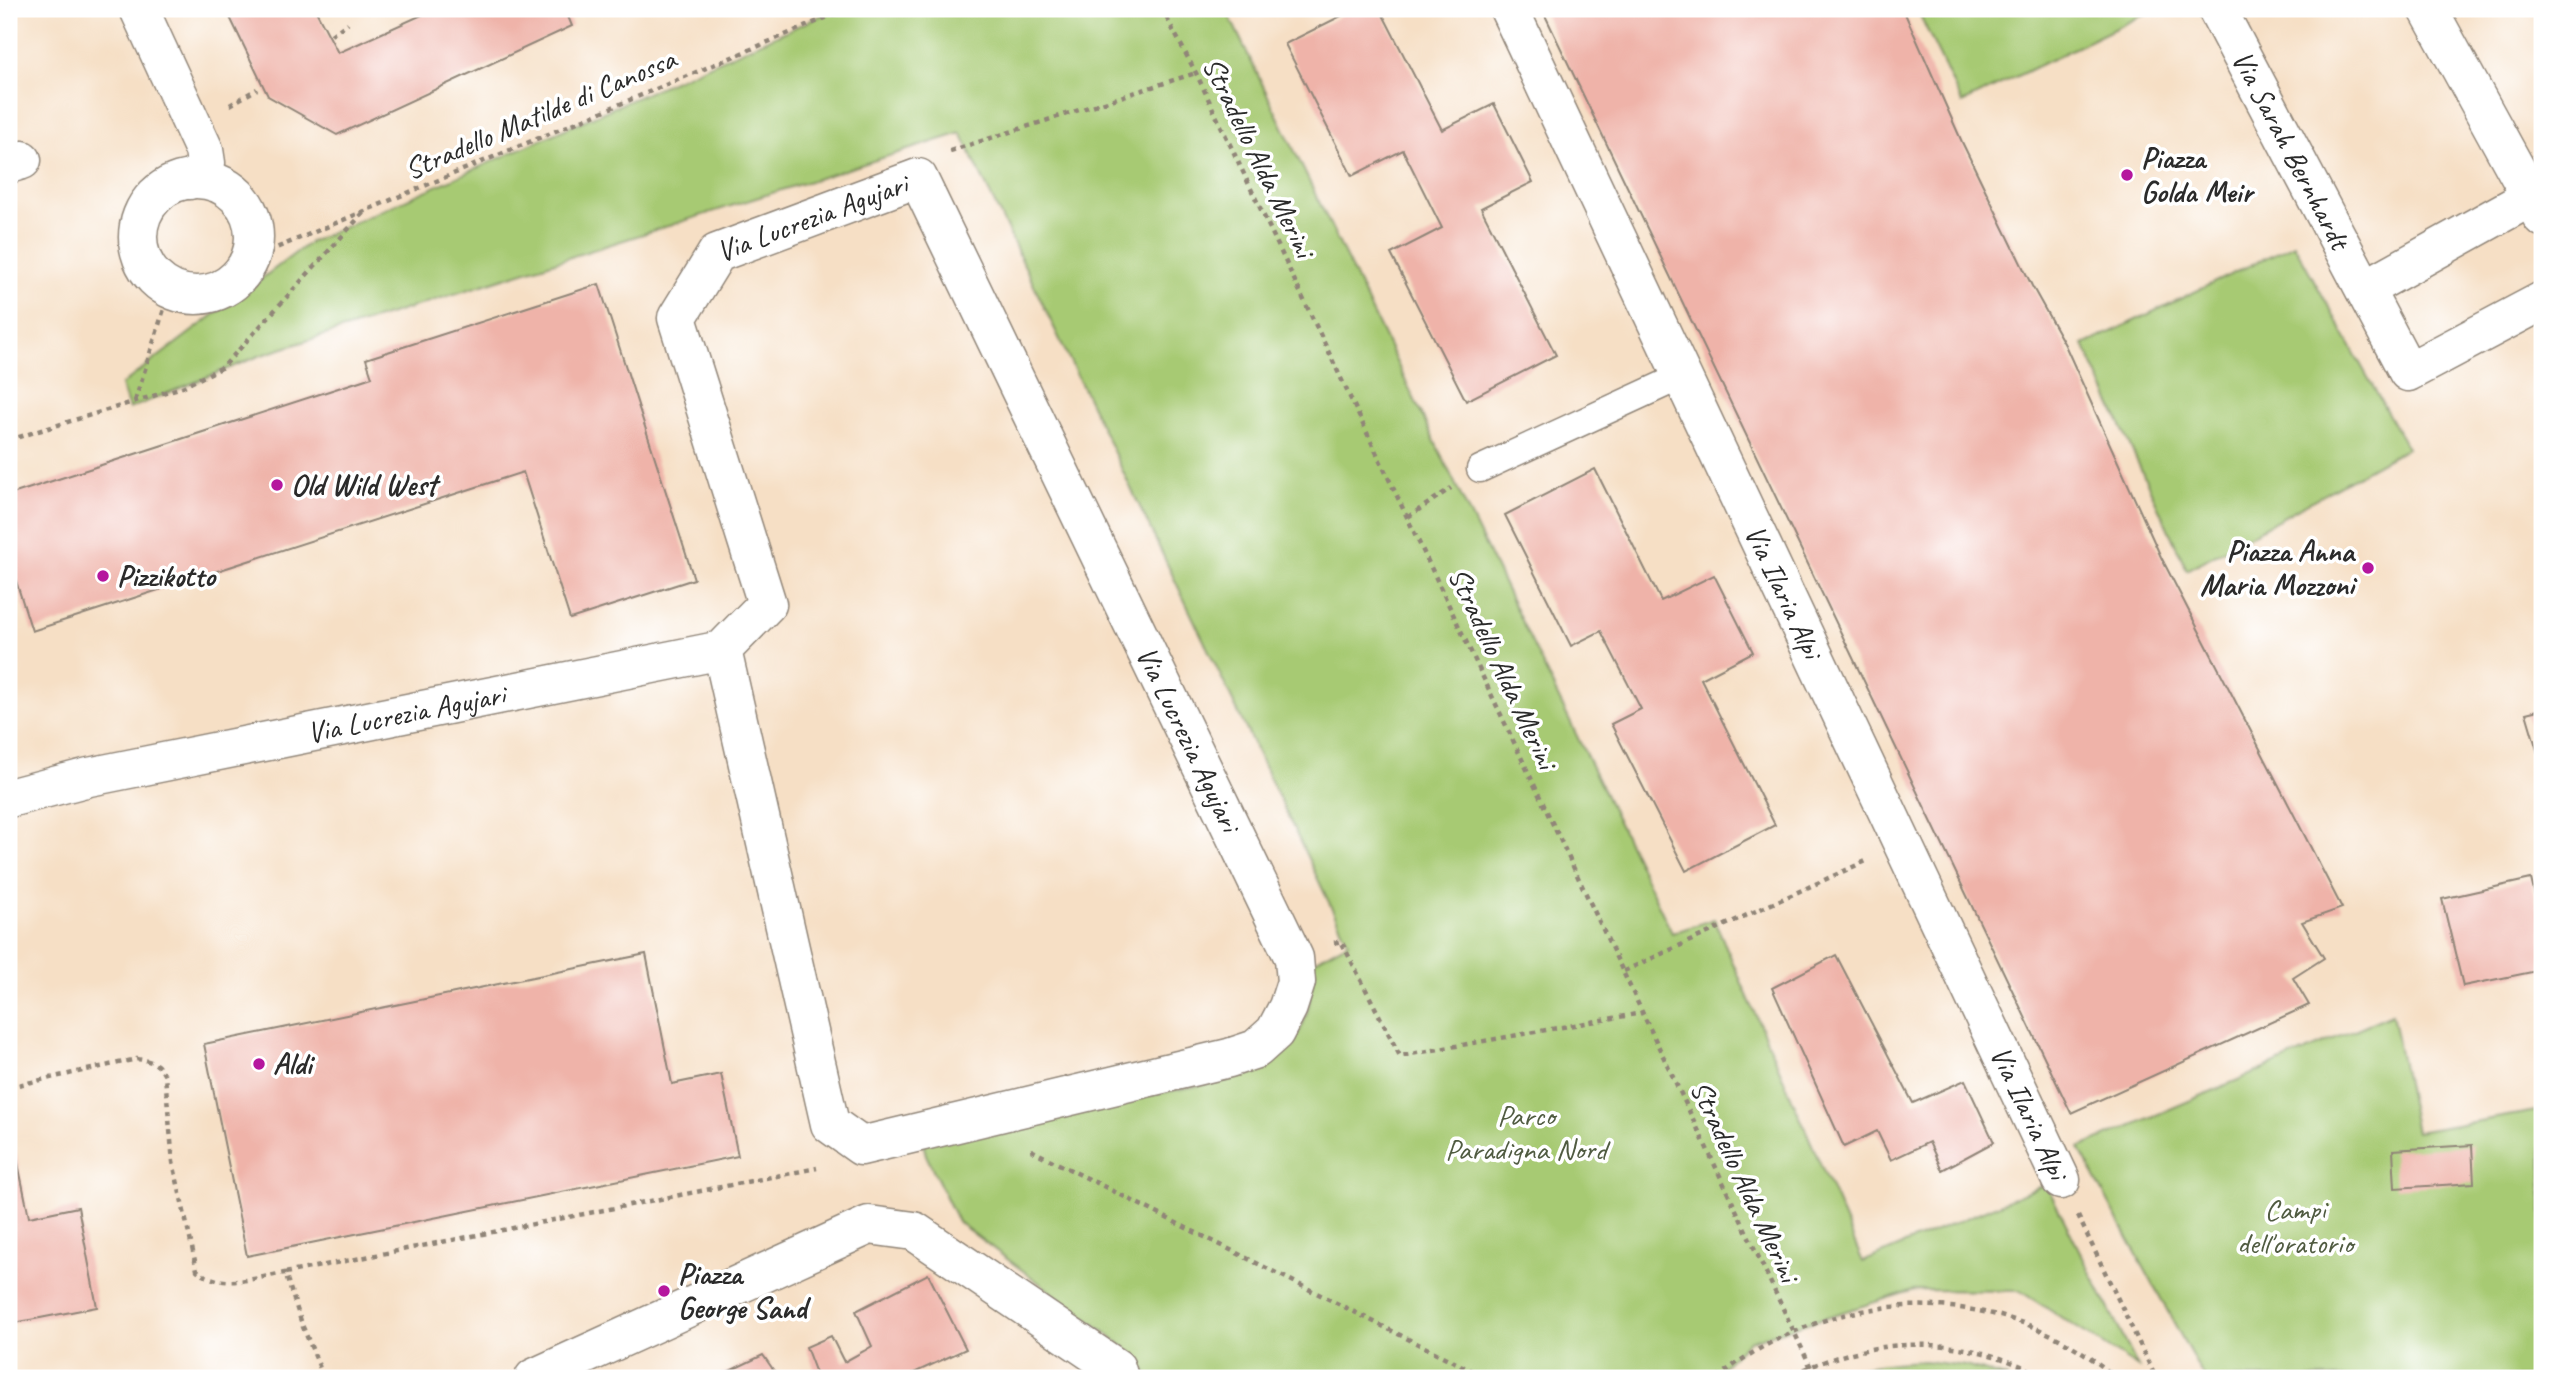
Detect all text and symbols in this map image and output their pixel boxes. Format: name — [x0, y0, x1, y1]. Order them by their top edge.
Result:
street label: Stradello Matilde di Canossa — [399, 39, 683, 188]
street label: Via Sarah Bernhardt — [2223, 44, 2360, 258]
street label: Stradello Alda Merini — [1194, 51, 1325, 266]
place label: Piazza Golda Meir — [2141, 139, 2255, 211]
street label: Via Lucrezia Agujari — [711, 164, 916, 271]
marker: Piazza Golda Meir — [2119, 167, 2135, 183]
place label: Old Wild West — [291, 466, 442, 504]
marker: Old Wild West — [269, 477, 285, 493]
street label: Via Ilaria Alpi — [1736, 519, 1833, 667]
place label: Piazza Anna Maria Mozzoni — [2200, 532, 2358, 604]
place label: Pizzikotto — [117, 557, 217, 595]
marker: Piazza Anna Maria Mozzoni — [2360, 560, 2376, 576]
street label: Stradello Alda Merini — [1440, 561, 1568, 778]
marker: Pizzikotto — [95, 568, 111, 584]
street label: Via Lucrezia Agujari — [1128, 640, 1251, 841]
street label: Via Lucrezia Agujari — [304, 674, 511, 752]
street label: Via Ilaria Alpi — [1982, 1040, 2078, 1188]
place label: Aldi — [273, 1045, 316, 1083]
marker: Aldi — [251, 1056, 267, 1072]
street label: Stradello Alda Merini — [1682, 1074, 1810, 1291]
park label: Parco Paradigna Nord — [1445, 1096, 1611, 1168]
park label: Campi dell'oratorio — [2237, 1190, 2356, 1262]
place label: Piazza George Sand — [678, 1255, 811, 1327]
marker: Piazza George Sand — [656, 1283, 672, 1299]

